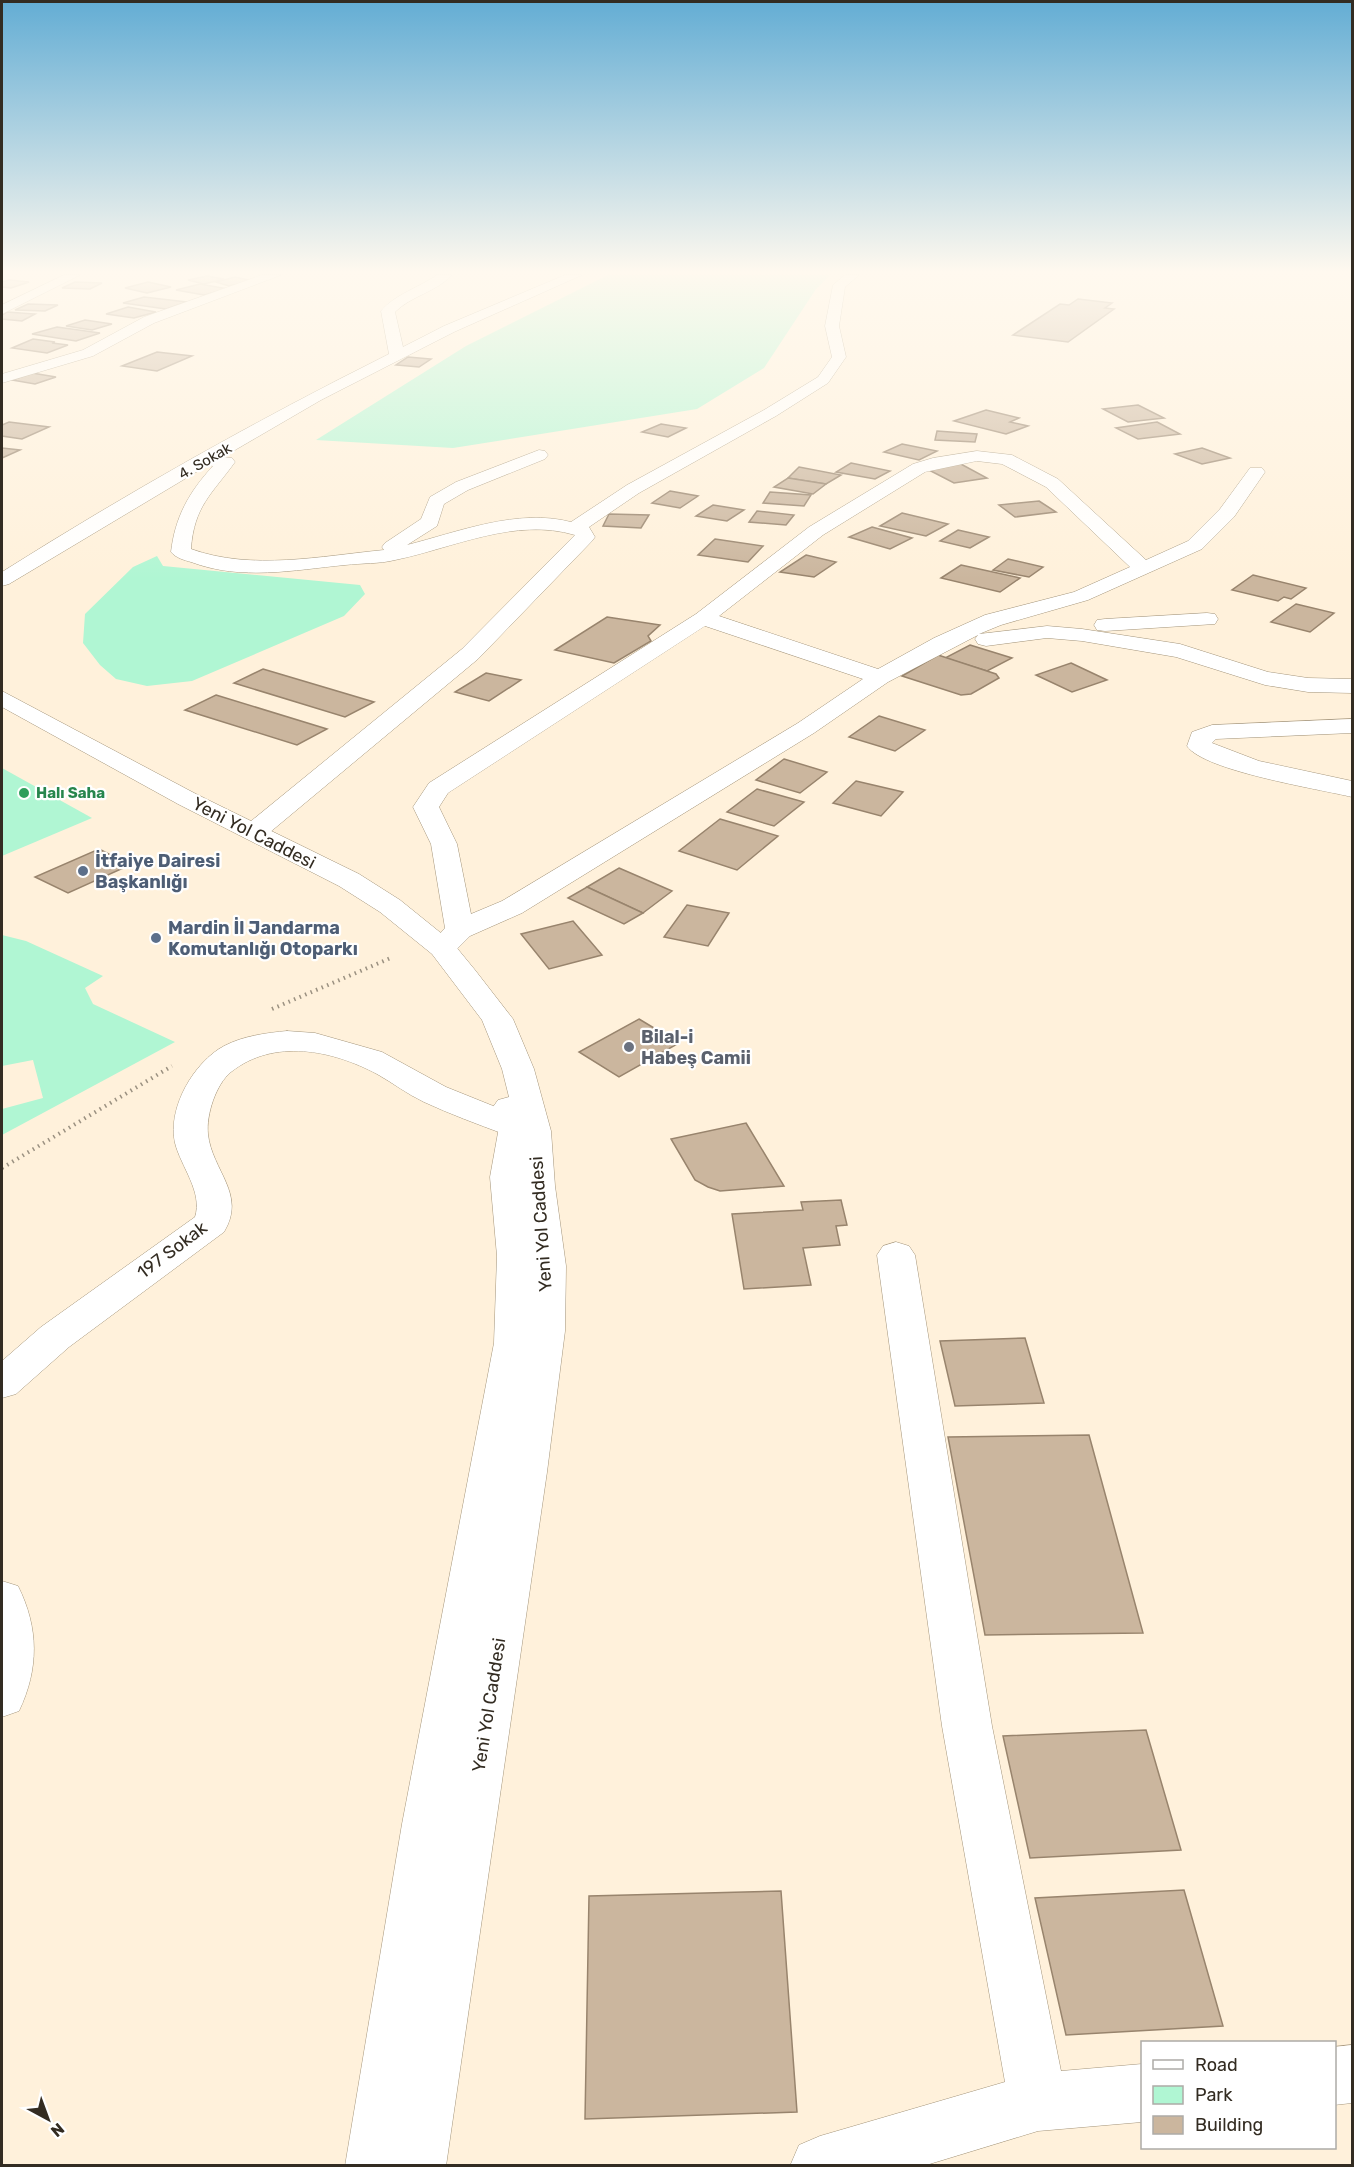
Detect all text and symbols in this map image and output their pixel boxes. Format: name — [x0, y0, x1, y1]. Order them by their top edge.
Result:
street label: 4. Sokak — [175, 439, 235, 483]
place label: Halı Saha — [36, 784, 105, 802]
marker: Halı Saha — [17, 786, 31, 800]
street label: Yeni Yol Caddesi — [189, 792, 319, 874]
place label: İtfaiye Dairesi Başkanlığı — [95, 850, 220, 893]
marker: İtfaiye Dairesi Başkanlığı — [76, 864, 90, 878]
place label: Mardin İl Jandarma Komutanlığı Otoparkı — [168, 917, 358, 960]
marker: Mardin İl Jandarma Komutanlığı Otoparkı — [149, 931, 163, 945]
place label: Bilal-i Habeş Camii — [641, 1026, 751, 1069]
marker: Bilal-i Habeş Camii — [622, 1040, 636, 1054]
street label: Yeni Yol Caddesi — [525, 1156, 557, 1292]
street label: 197 Sokak — [133, 1216, 212, 1283]
street label: Yeni Yol Caddesi — [468, 1636, 510, 1774]
legend — [1141, 2041, 1336, 2149]
text: Road — [1195, 2054, 1238, 2076]
text: Park — [1195, 2084, 1233, 2106]
north arrow — [18, 2089, 78, 2149]
text: Building — [1195, 2114, 1263, 2136]
text: N — [47, 2119, 68, 2141]

